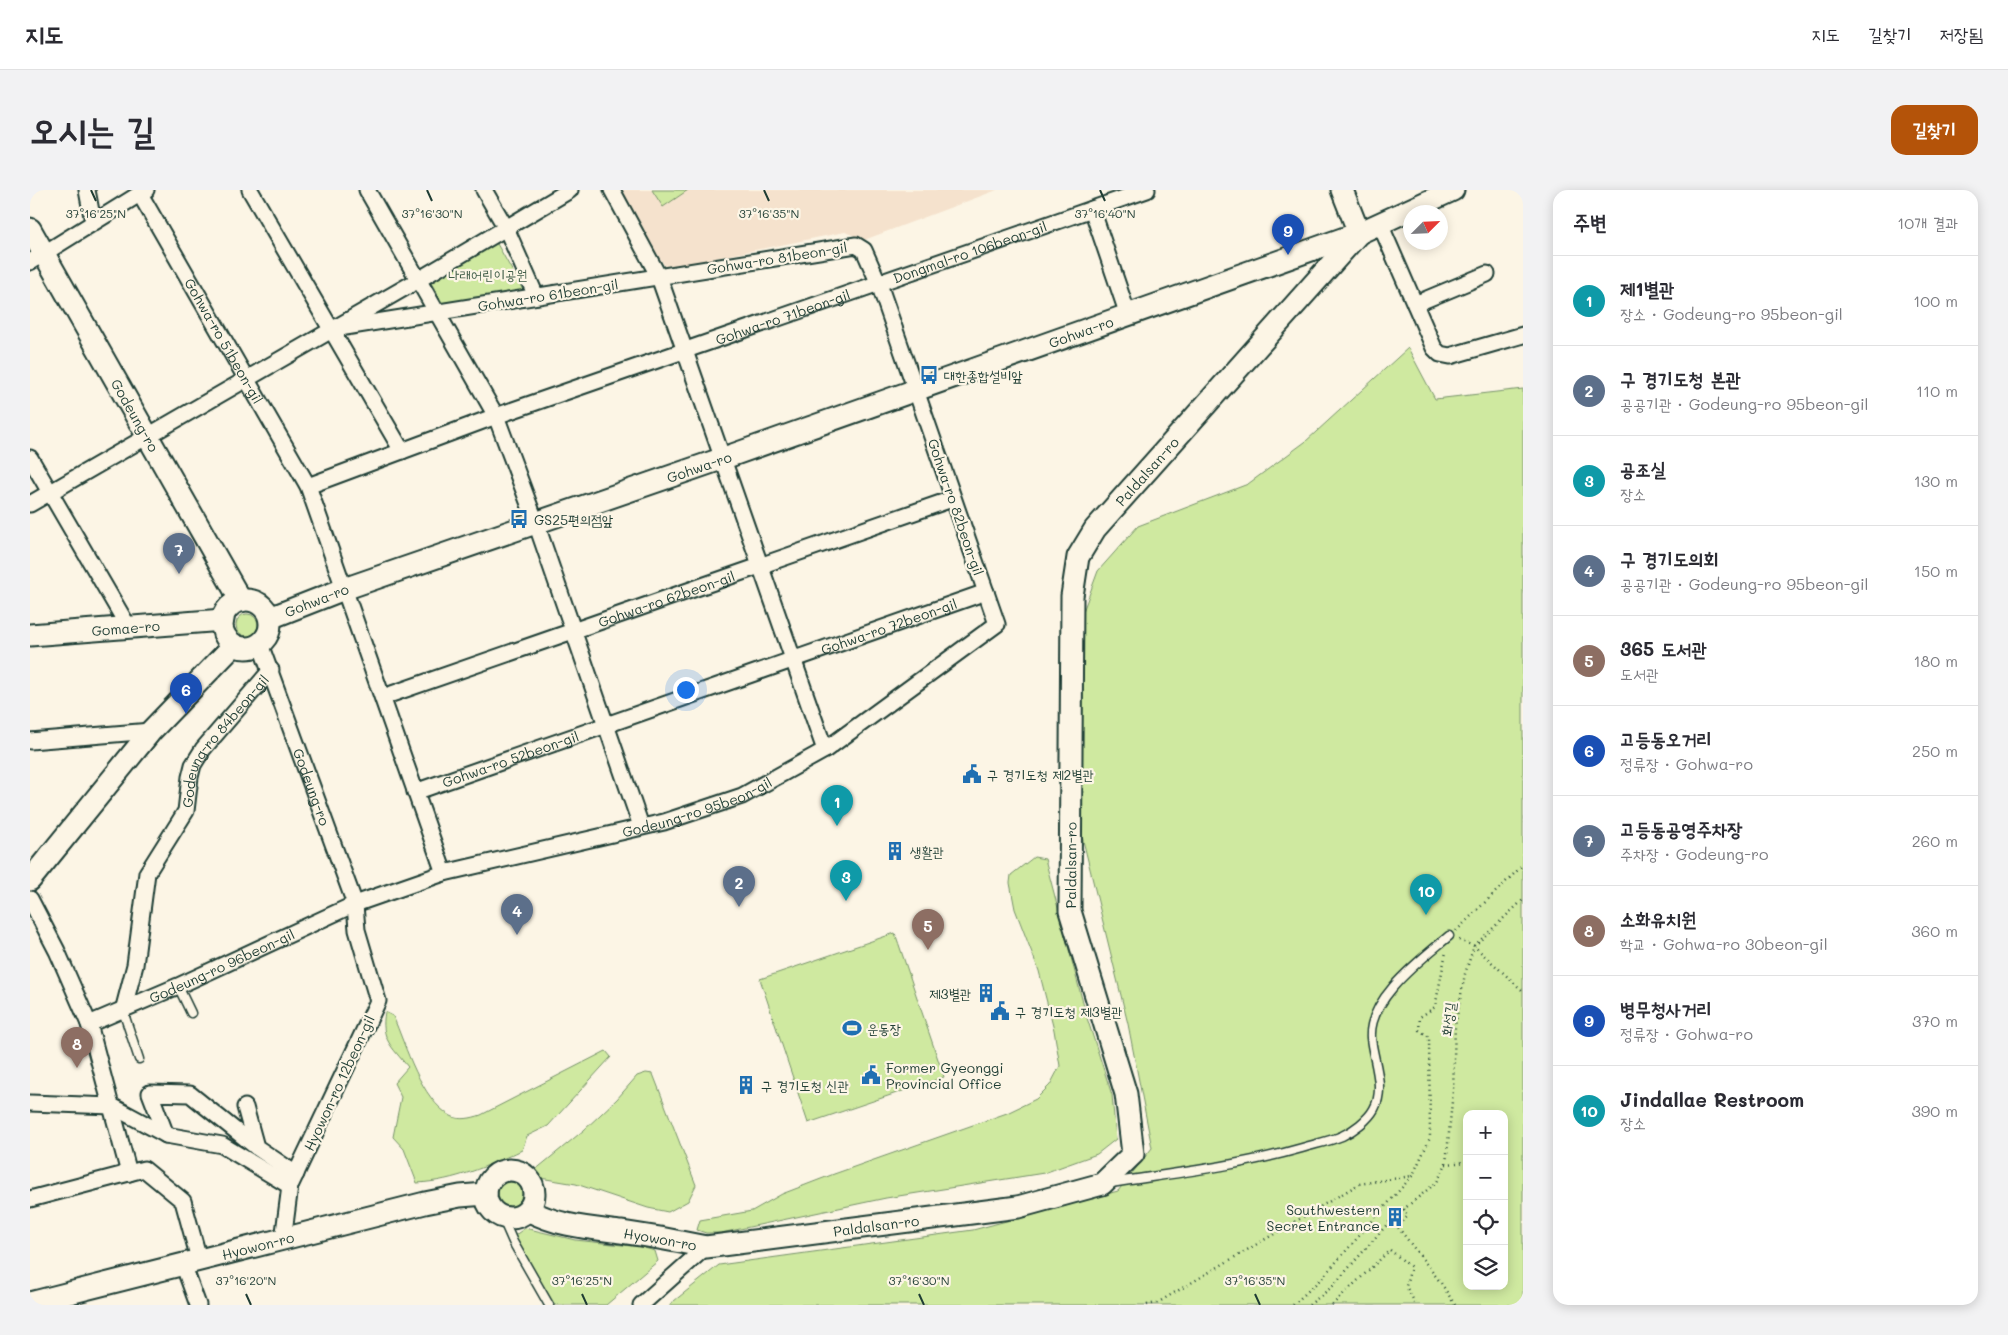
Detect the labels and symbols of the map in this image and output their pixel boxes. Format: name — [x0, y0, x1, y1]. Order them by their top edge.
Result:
text: 37°16'25"N — [66, 205, 126, 221]
text: 37°16'30"N — [401, 205, 463, 221]
text: 37°16'35"N — [739, 205, 799, 221]
text: 37°16'40"N — [1074, 205, 1136, 221]
north arrow — [1403, 205, 1448, 250]
pin: 9 — [1272, 214, 1304, 255]
street label: Dongmal-ro 106beon-gil — [890, 216, 1049, 287]
street label: Gohwa-ro 81beon-gil — [705, 238, 849, 278]
park label: 나래어린이공원 — [449, 265, 527, 284]
street label: Gohwa-ro 51beon-gil — [181, 274, 268, 407]
street label: Gohwa-ro 61beon-gil — [476, 275, 620, 315]
street label: Gohwa-ro 71beon-gil — [713, 284, 853, 349]
street label: Gohwa-ro — [1046, 311, 1116, 352]
bus stop icon: 대한종합설비앞 — [918, 364, 940, 386]
place label: 대한종합설비앞 — [944, 366, 1023, 385]
street label: Godeung-ro — [107, 375, 164, 455]
street label: Paldalsan-ro — [1111, 432, 1183, 510]
street label: Gohwa-ro 82beon-gil — [924, 436, 988, 578]
street label: Gohwa-ro — [664, 447, 734, 487]
bus stop icon: GS25편의점앞 — [508, 508, 530, 530]
place label: GS25편의점앞 — [534, 510, 613, 529]
pin: 7 — [163, 533, 195, 574]
street label: Gohwa-ro 62beon-gil — [595, 566, 737, 631]
street label: Gohwa-ro — [282, 579, 351, 621]
street label: Gohwa-ro 72beon-gil — [818, 593, 959, 659]
street label: Gomae-ro — [91, 615, 161, 640]
street label: Godeung-ro 84beon-gil — [177, 670, 273, 809]
pin: 6 — [170, 673, 202, 714]
your location — [673, 677, 699, 703]
street label: Gohwa-ro 52beon-gil — [439, 726, 581, 791]
street label: Godeung-ro — [289, 745, 335, 828]
public building icon: 구 경기도청 제2별관 — [961, 763, 983, 785]
place label: 구 경기도청 제2별관 — [987, 765, 1094, 784]
street label: Godeung-ro 95beon-gil — [620, 772, 775, 841]
pin: 1 — [821, 785, 853, 826]
street label: Paldalsan-ro — [1061, 822, 1080, 908]
building icon: 생활관 — [884, 840, 906, 862]
place label: 생활관 — [910, 842, 944, 861]
pin: 3 — [830, 860, 862, 901]
pin: 2 — [723, 866, 755, 907]
pin: 10 — [1410, 874, 1442, 915]
pin: 4 — [501, 894, 533, 935]
pin: 5 — [912, 909, 944, 950]
street label: Godeung-ro 96beon-gil — [146, 924, 297, 1007]
building icon: 제3별관 — [975, 982, 997, 1004]
place label: 제3별관 — [929, 984, 971, 1003]
public building icon: 구 경기도청 제3별관 — [989, 1000, 1011, 1022]
street label: 화성길 — [1437, 1000, 1460, 1037]
place label: 구 경기도청 제3별관 — [1015, 1002, 1122, 1021]
street label: Hyowon-ro 12beon-gil — [299, 1012, 379, 1154]
sports icon: 운동장 — [841, 1017, 863, 1039]
place label: 운동장 — [867, 1019, 902, 1038]
pin: 8 — [61, 1027, 93, 1068]
place label: Former Gyeonggi Provincial Office — [886, 1058, 1003, 1093]
public building icon: Former Gyeonggi Provincial Office — [860, 1064, 882, 1086]
building icon: 구 경기도청 신관 — [735, 1074, 757, 1096]
place label: 구 경기도청 신관 — [761, 1076, 849, 1095]
place label: Southwestern Secret Entrance — [1267, 1200, 1380, 1235]
building icon: Southwestern Secret Entrance — [1384, 1206, 1406, 1228]
street label: Paldalsan-ro — [832, 1210, 920, 1240]
street label: Hyowon-ro — [623, 1223, 698, 1254]
street label: Hyowon-ro — [220, 1227, 296, 1264]
text: 37°16'20"N — [216, 1272, 276, 1288]
text: 37°16'25"N — [552, 1272, 612, 1288]
text: 37°16'30"N — [888, 1272, 950, 1288]
text: 37°16'35"N — [1225, 1272, 1285, 1288]

